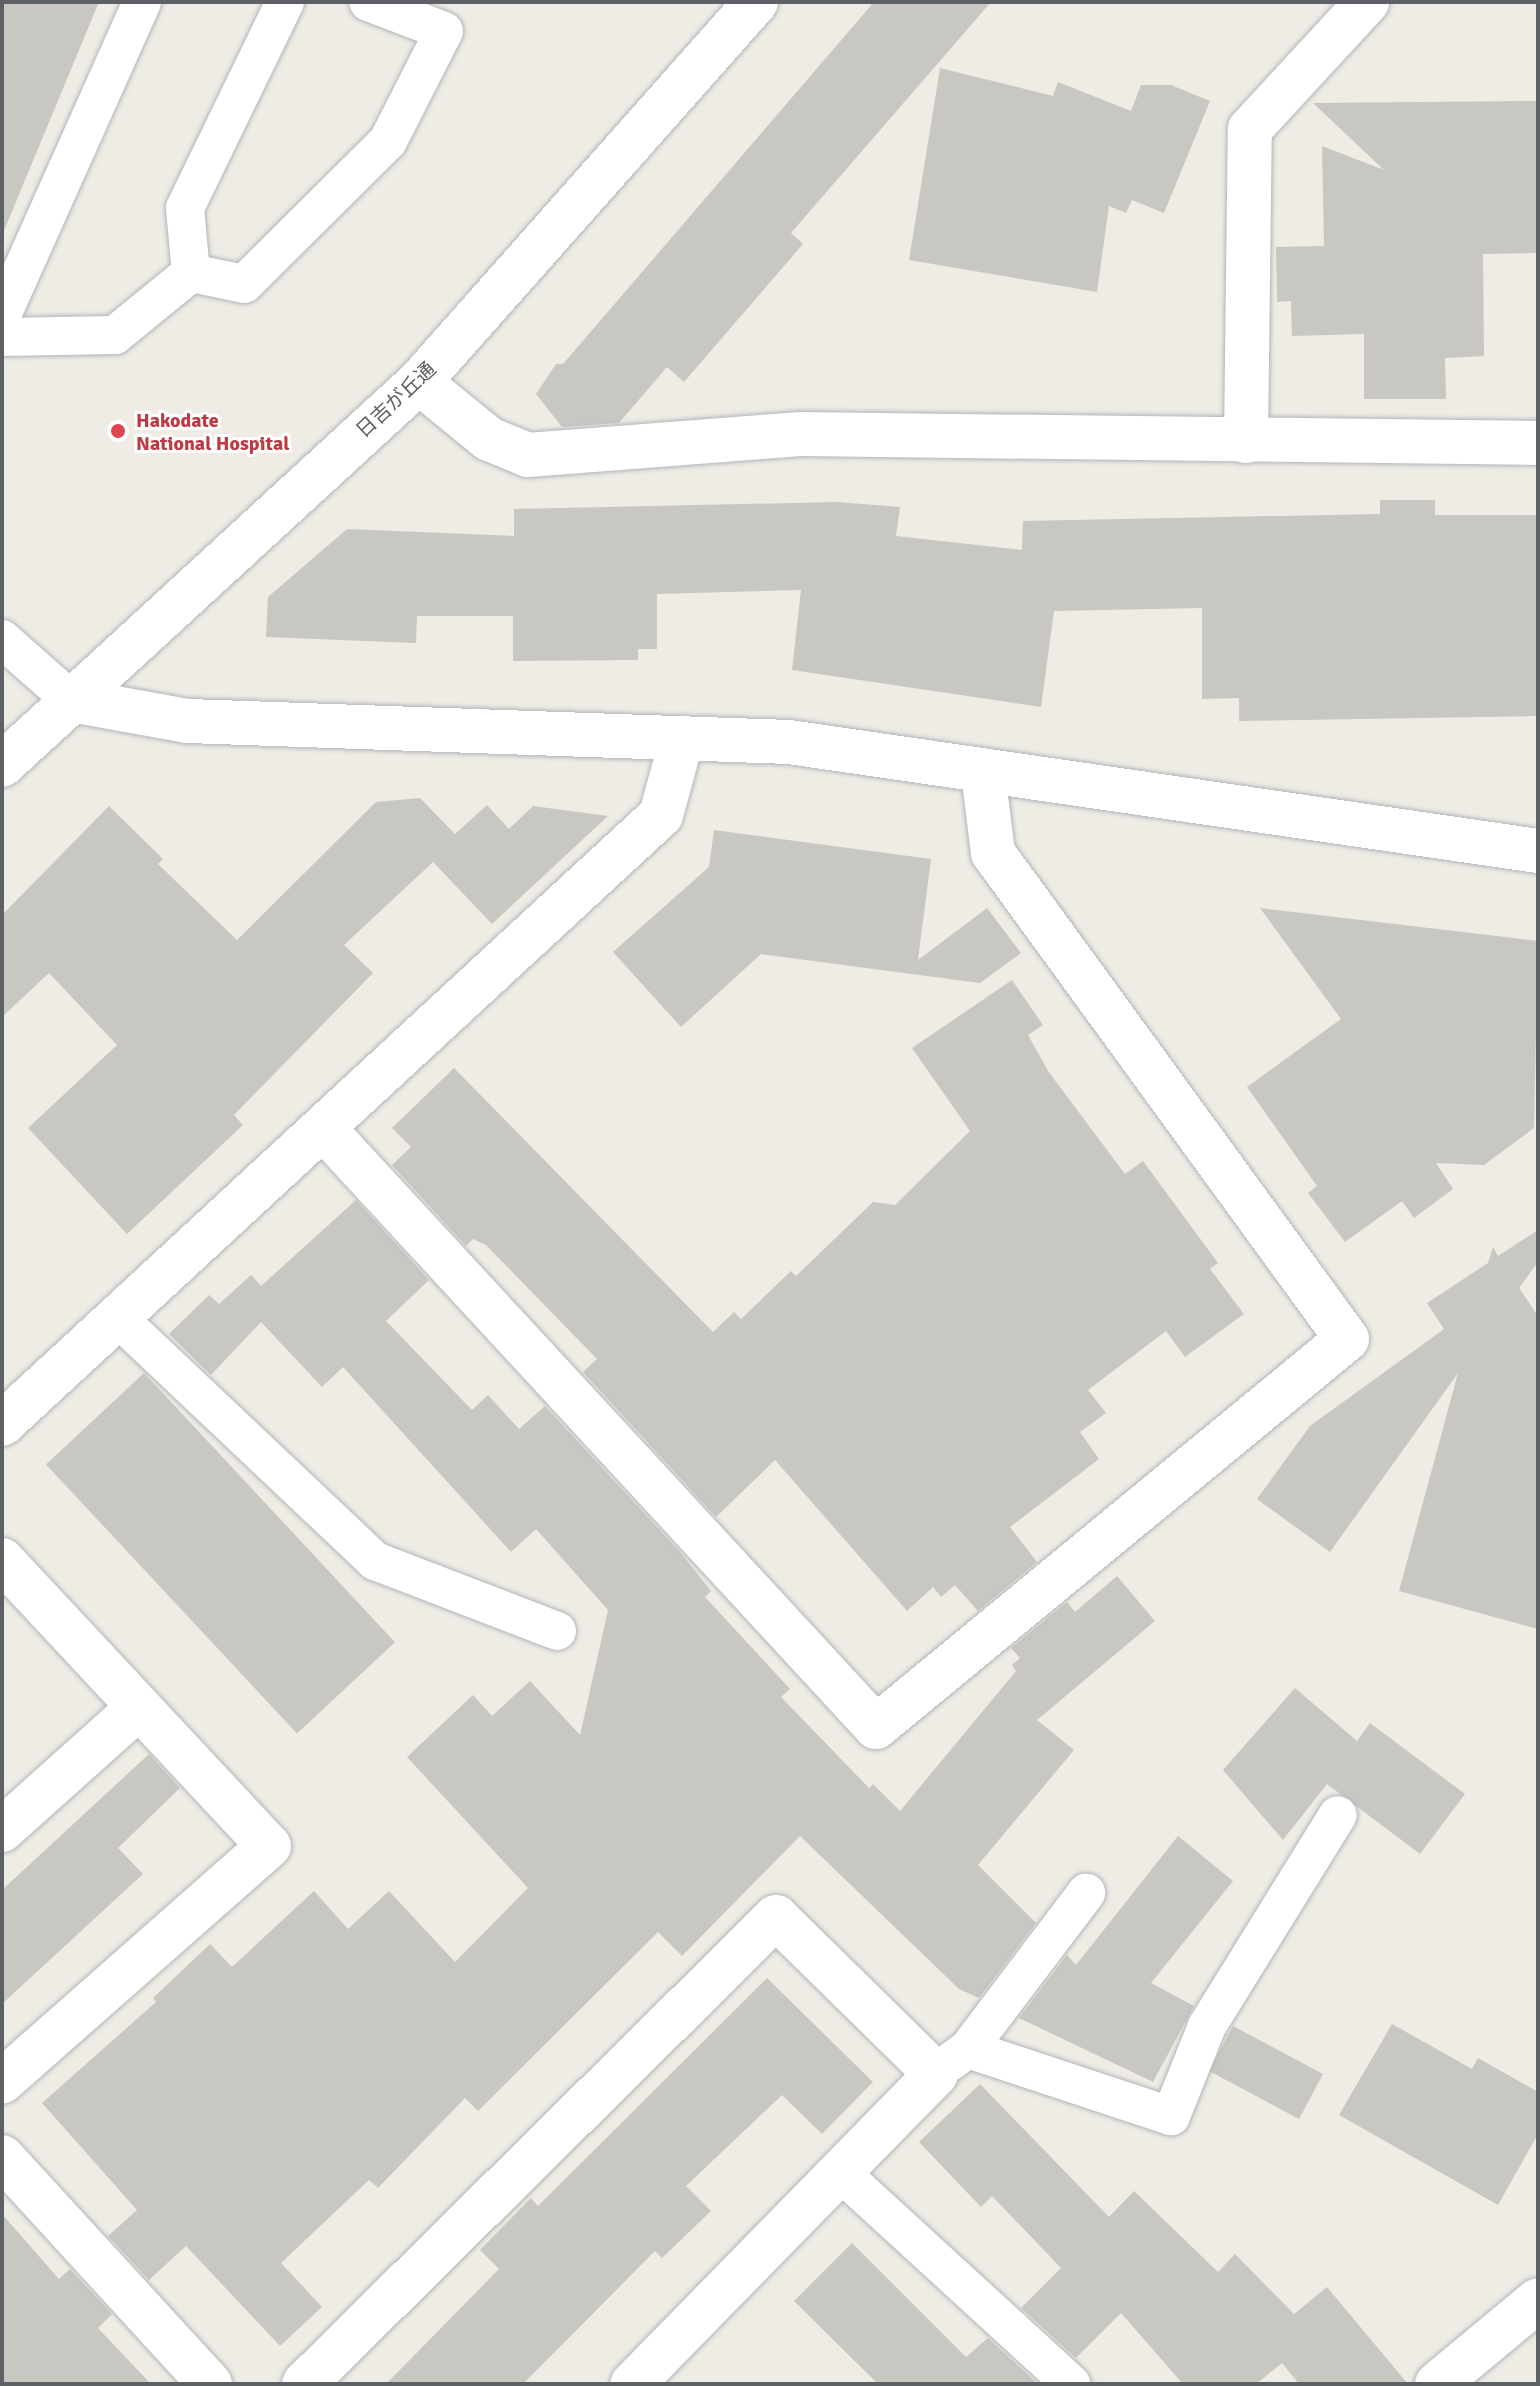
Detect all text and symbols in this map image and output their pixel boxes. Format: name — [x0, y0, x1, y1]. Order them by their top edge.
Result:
street label: 日吉が丘通 — [351, 357, 441, 443]
place label: Hakodate National Hospital — [136, 408, 289, 455]
marker: Hakodate National Hospital — [107, 420, 129, 442]

